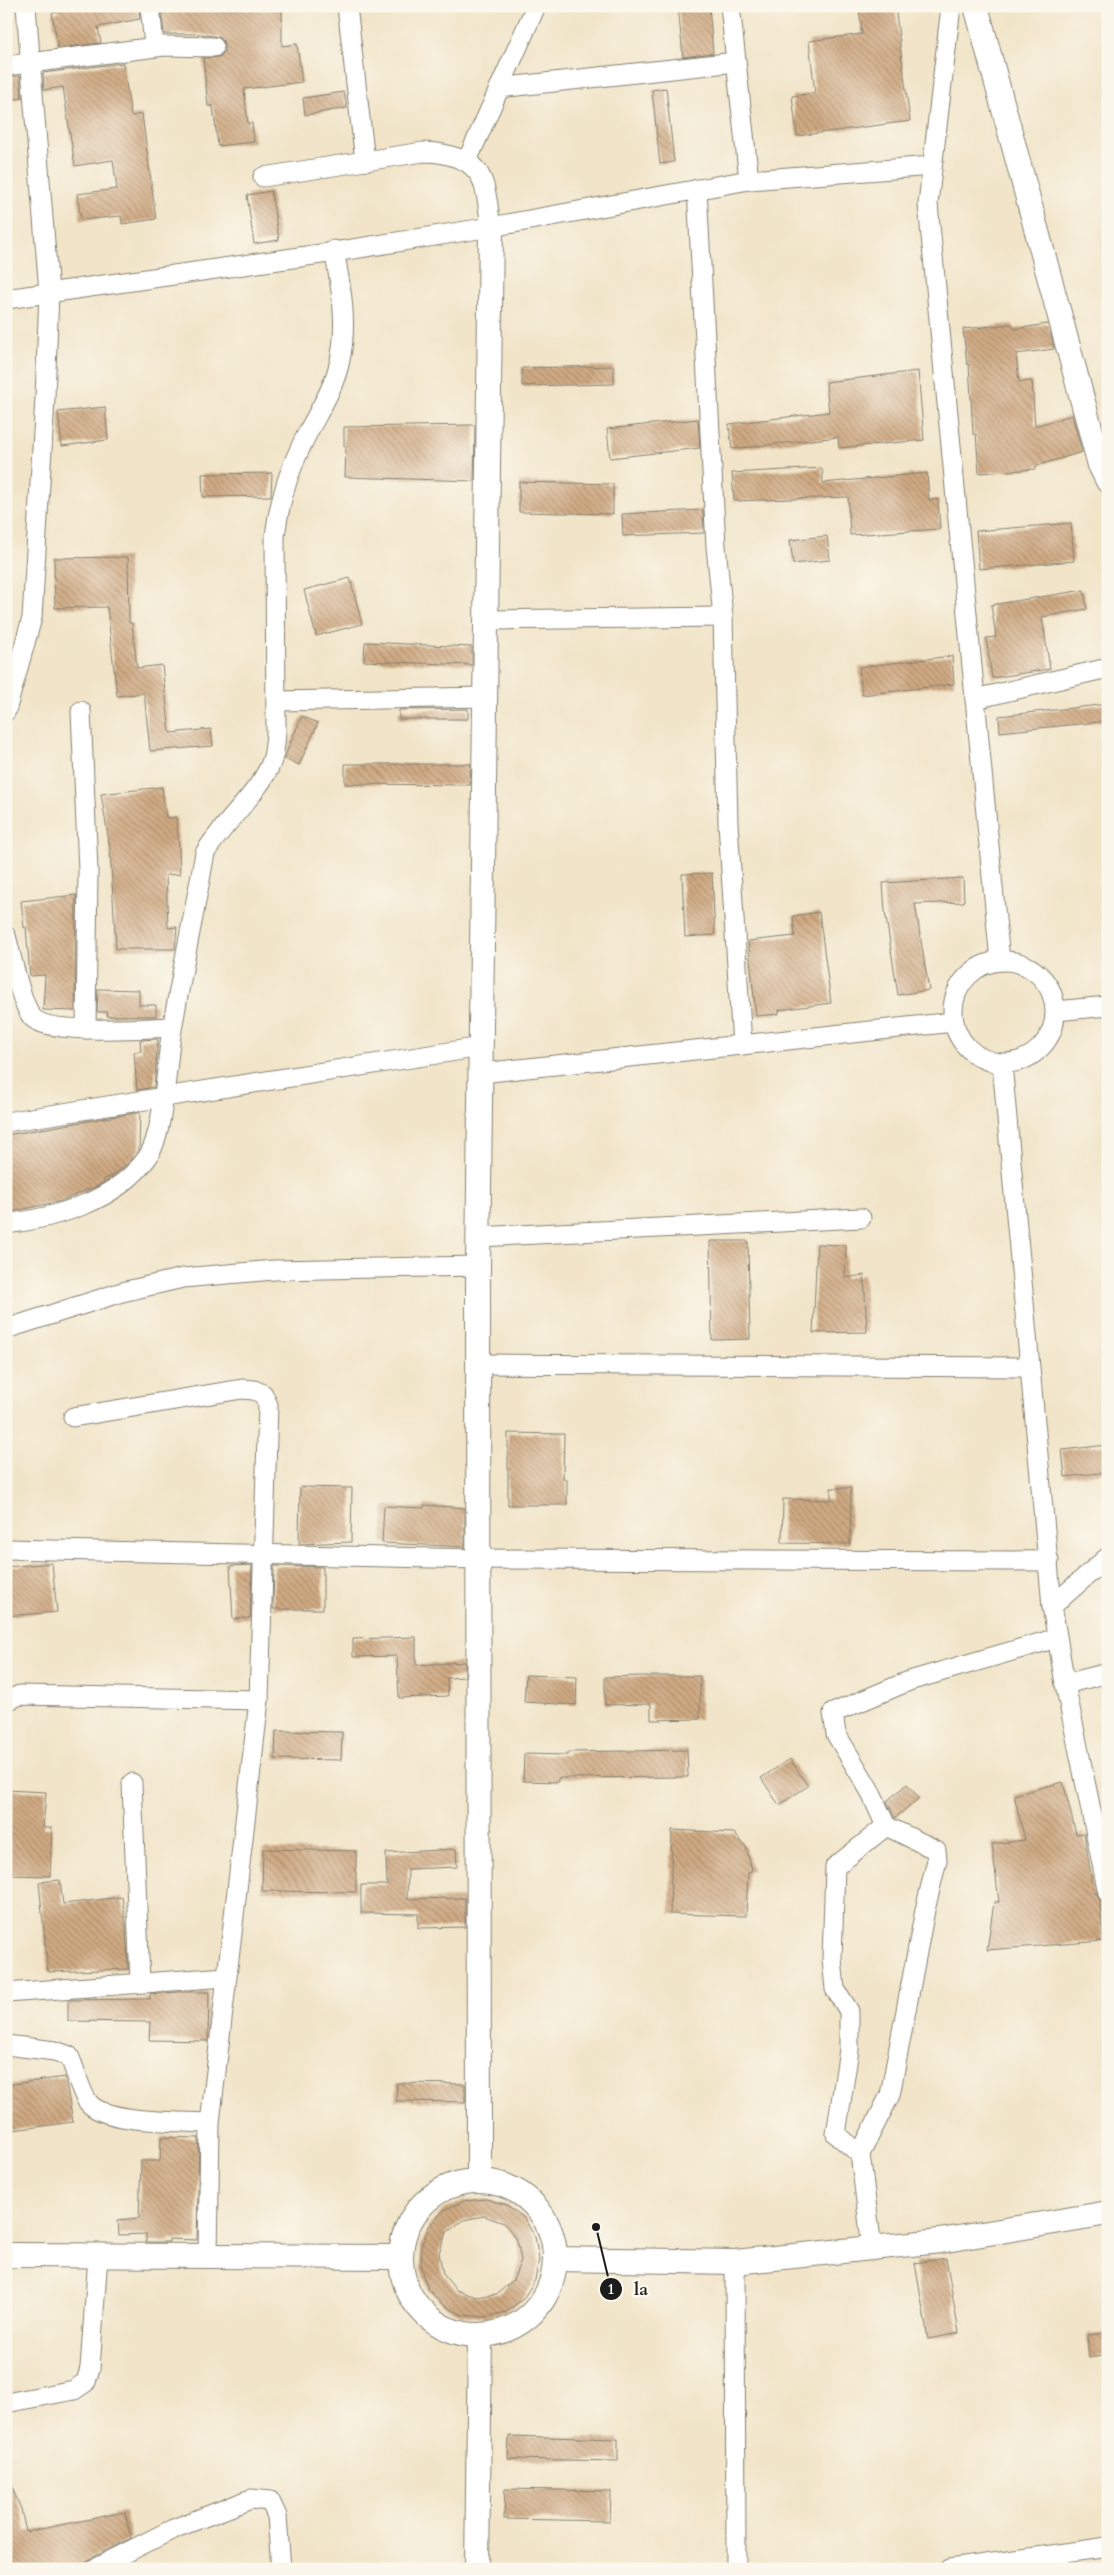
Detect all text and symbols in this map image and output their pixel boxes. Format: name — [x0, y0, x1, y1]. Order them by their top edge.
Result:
callout: la — [599, 2272, 658, 2305]
text: la — [634, 2277, 648, 2302]
text: 1 — [607, 2279, 615, 2299]

